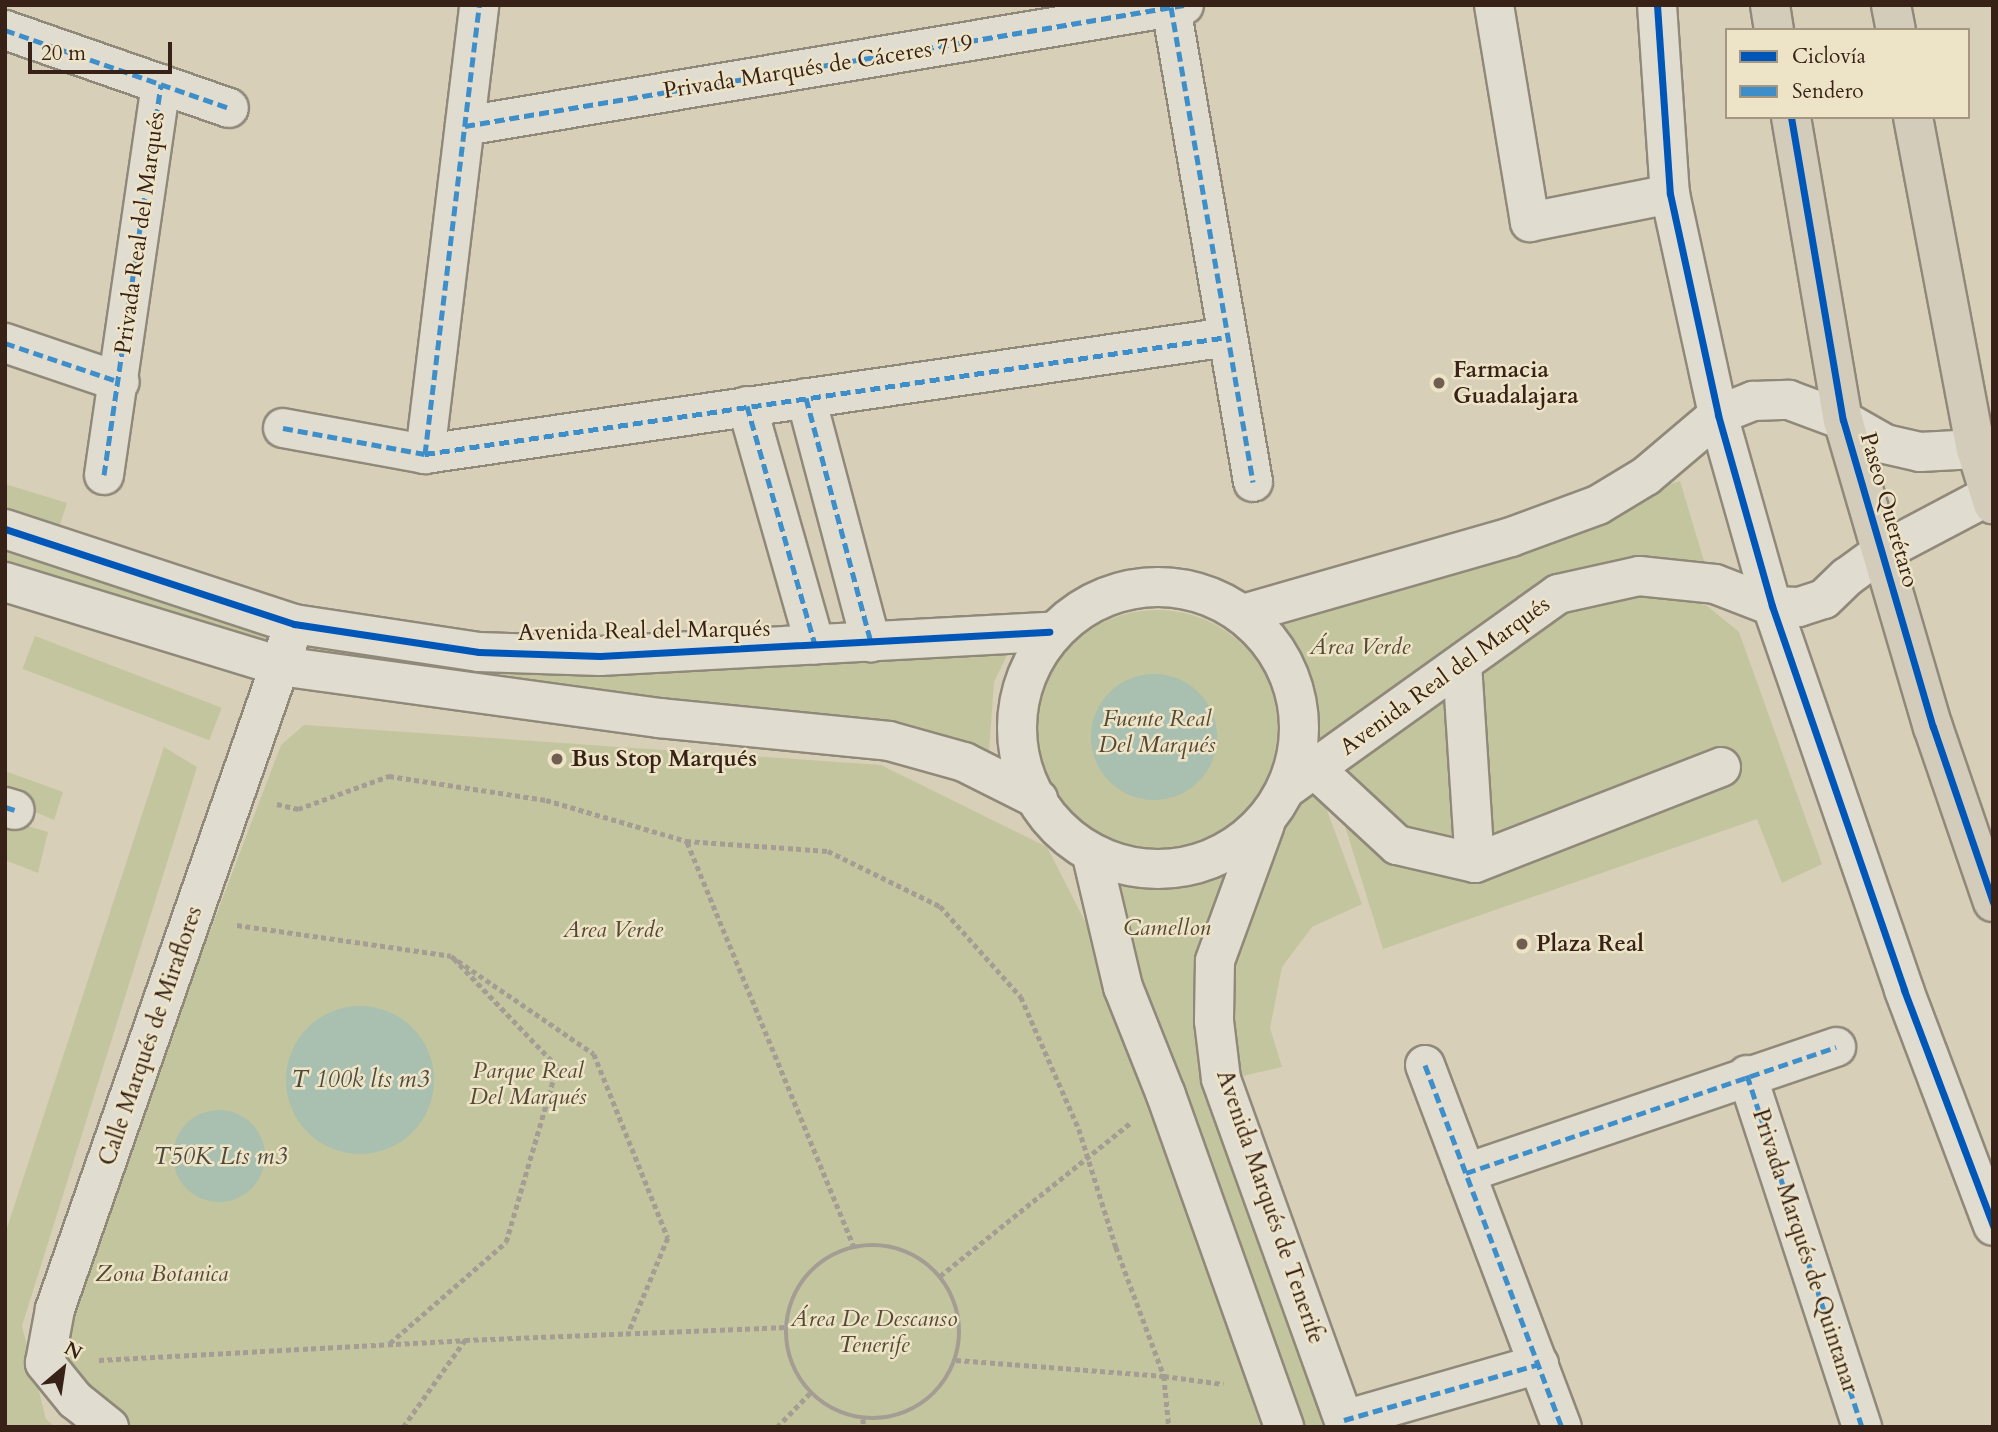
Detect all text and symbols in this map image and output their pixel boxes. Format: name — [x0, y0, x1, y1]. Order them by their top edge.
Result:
scale bar — [32, 28, 175, 72]
legend — [1725, 28, 1970, 119]
street label: Privada Marqués de Cáceres 719 — [661, 29, 975, 105]
text: 20 m — [41, 39, 86, 68]
text: Ciclovía — [1792, 42, 1866, 71]
text: Sendero — [1792, 77, 1864, 106]
street label: Privada Real del Marqués — [109, 110, 171, 356]
place label: Farmacia Guadalajara — [1453, 356, 1579, 410]
marker: Farmacia Guadalajara — [1431, 375, 1447, 391]
street label: Paseo Querétaro — [1854, 429, 1924, 591]
street label: Avenida Real del Marqués — [1335, 591, 1555, 761]
street label: Avenida Real del Marqués — [518, 615, 770, 647]
park label: Área Verde — [1310, 633, 1410, 661]
park label: Fuente Real Del Marqués — [1098, 705, 1216, 759]
place label: Bus Stop Marqués — [571, 745, 757, 773]
marker: Bus Stop Marqués — [549, 751, 565, 767]
street label: Calle Marqués de Miraflores — [94, 903, 208, 1169]
park label: Camellon — [1123, 914, 1211, 942]
park label: Area Verde — [563, 916, 663, 944]
place label: Plaza Real — [1536, 930, 1644, 958]
marker: Plaza Real — [1514, 936, 1530, 952]
park label: Parque Real Del Marqués — [469, 1057, 587, 1111]
water label: T 100k lts m3 — [291, 1066, 429, 1094]
street label: Avenida Marqués de Tenerife — [1210, 1067, 1330, 1347]
street label: Privada Marqués de Quintanar — [1746, 1105, 1864, 1397]
water label: T50K Lts m3 — [153, 1143, 287, 1171]
park label: Zona Botanica — [96, 1260, 228, 1288]
park label: Área De Descanso Tenerife — [790, 1305, 958, 1359]
north arrow — [28, 1334, 98, 1404]
text: N — [60, 1335, 87, 1366]

